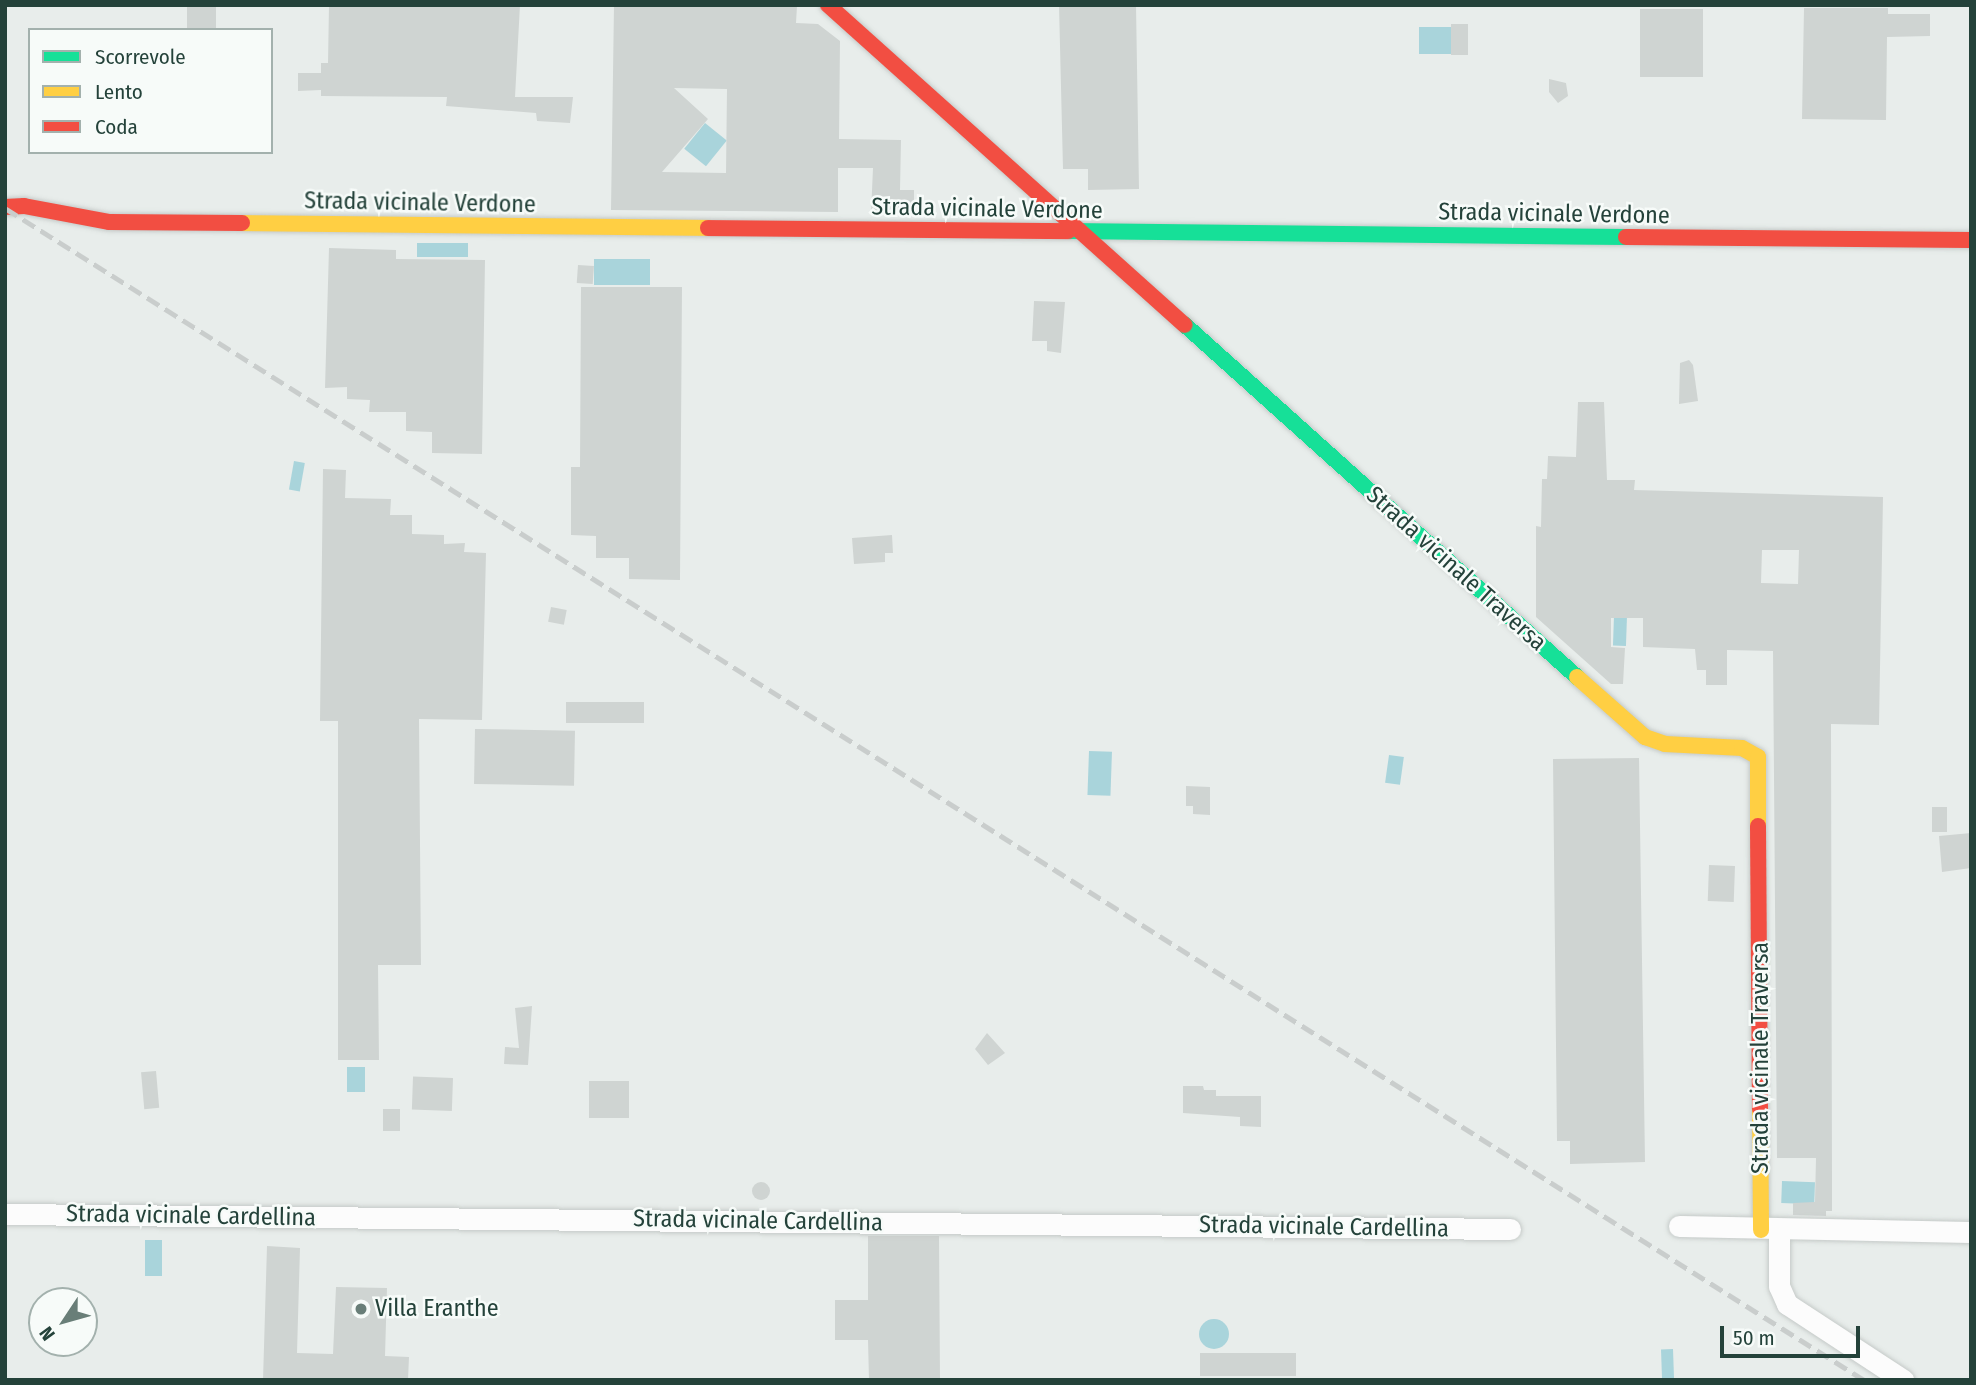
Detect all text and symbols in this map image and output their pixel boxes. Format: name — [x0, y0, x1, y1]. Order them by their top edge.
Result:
legend — [28, 28, 273, 154]
text: Scorrevole — [95, 44, 186, 70]
text: Lento — [95, 79, 143, 105]
text: Coda — [95, 114, 138, 140]
street label: Strada vicinale Verdone — [304, 187, 536, 219]
street label: Strada vicinale Verdone — [871, 193, 1103, 225]
street label: Strada vicinale Verdone — [1438, 198, 1670, 230]
street label: Strada vicinale Traversa — [1360, 481, 1552, 657]
street label: Strada vicinale Traversa — [1747, 942, 1775, 1174]
street label: Strada vicinale Cardellina — [66, 1199, 316, 1233]
street label: Strada vicinale Cardellina — [633, 1204, 883, 1238]
street label: Strada vicinale Cardellina — [1199, 1210, 1449, 1244]
north arrow — [28, 1287, 98, 1357]
place label: Villa Eranthe — [375, 1295, 499, 1323]
marker: Villa Eranthe — [353, 1301, 369, 1317]
scale bar — [1724, 1312, 1864, 1356]
text: N — [35, 1322, 60, 1345]
text: 50 m — [1733, 1325, 1775, 1351]

